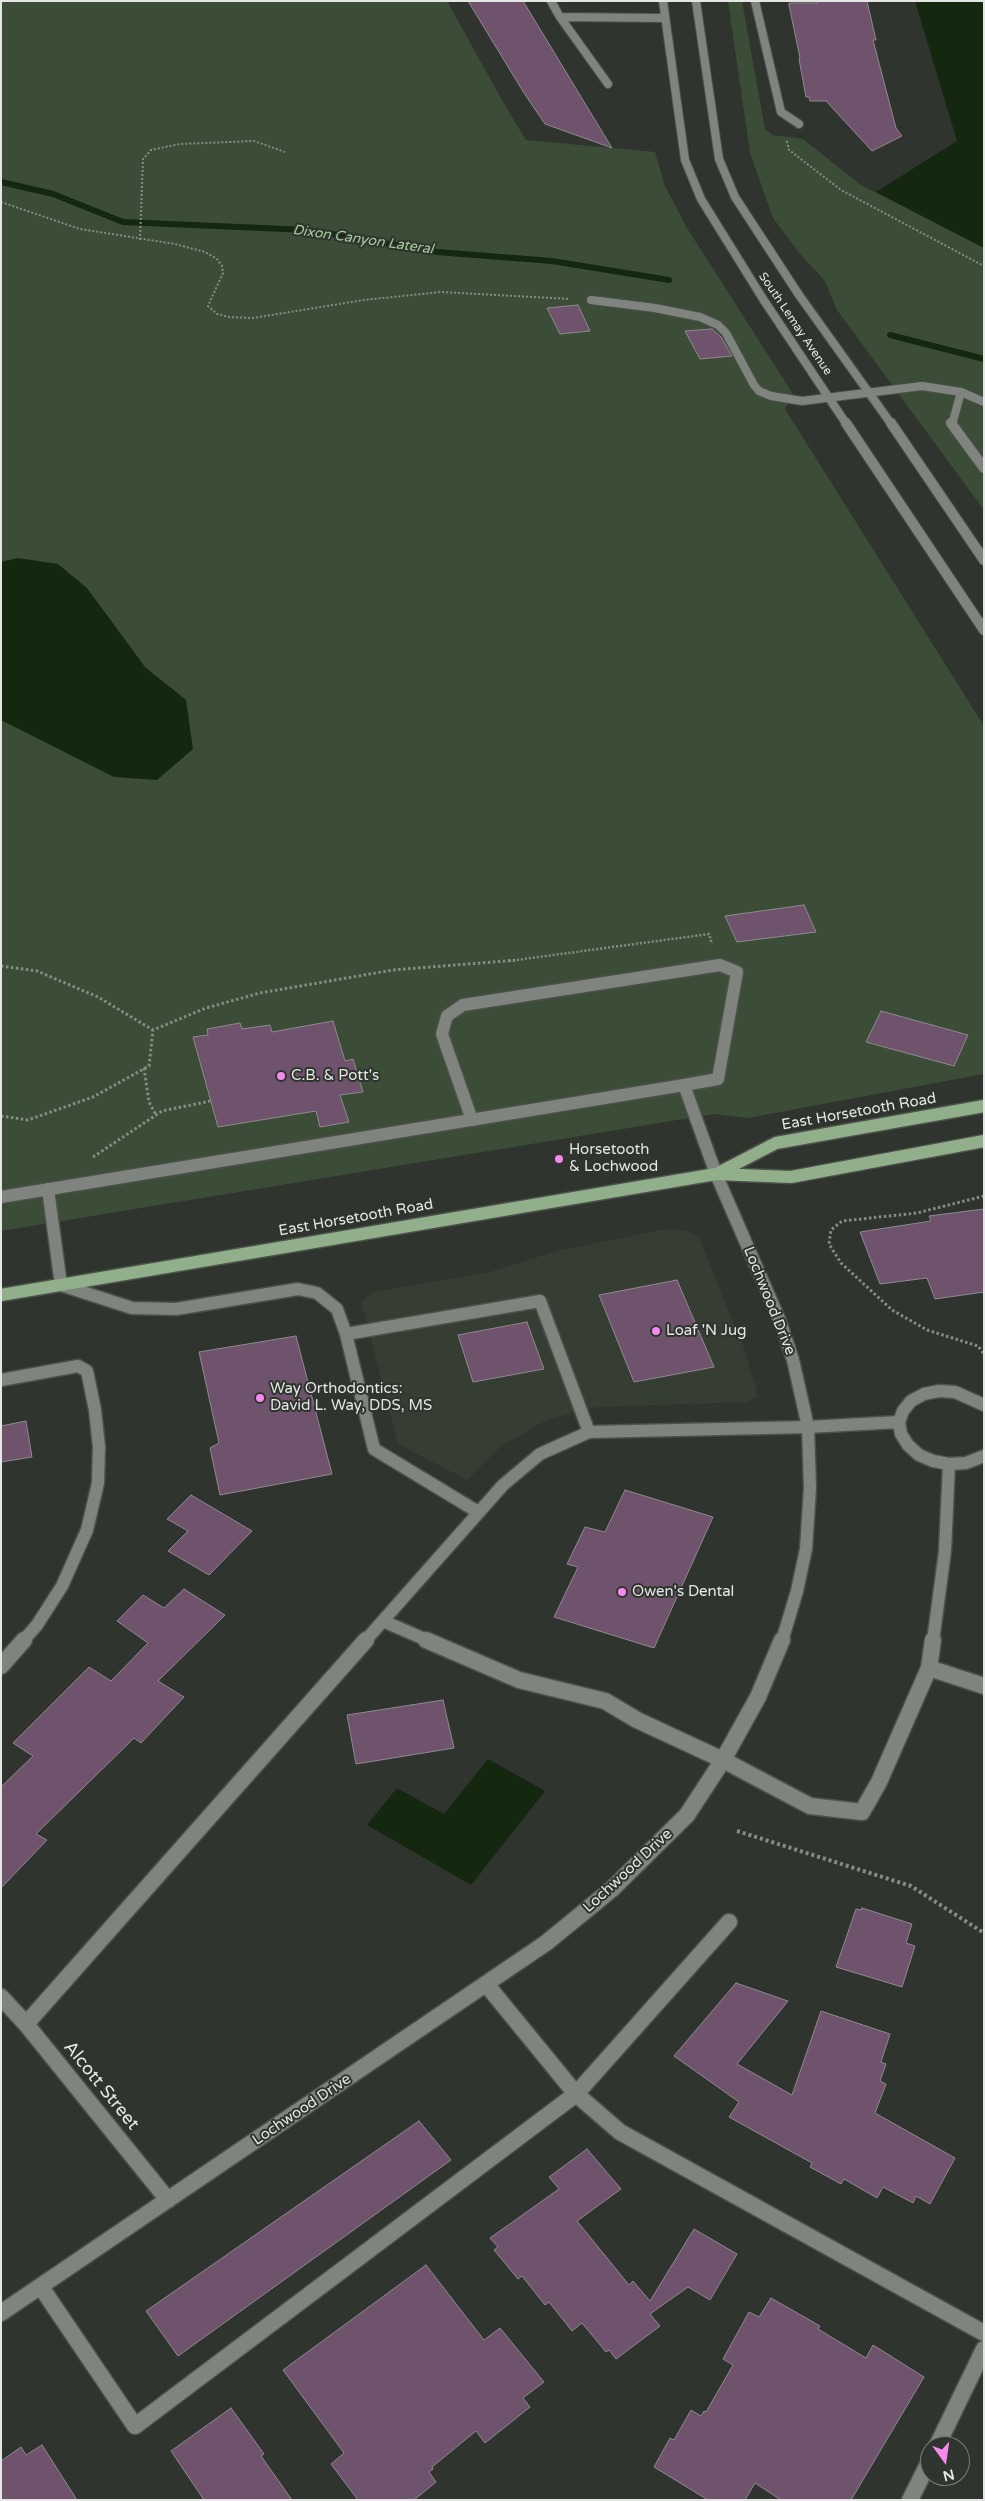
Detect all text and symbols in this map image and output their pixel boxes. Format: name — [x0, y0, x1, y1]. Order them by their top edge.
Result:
water label: Dixon Canyon Lateral — [292, 222, 434, 258]
street label: South Lemay Avenue — [755, 270, 835, 378]
place label: C.B. & Pott's — [291, 1067, 379, 1085]
marker: C.B. & Pott's — [275, 1070, 287, 1082]
street label: East Horsetooth Road — [780, 1090, 938, 1134]
place label: Horsetooth & Lochwood — [569, 1141, 658, 1176]
marker: Horsetooth & Lochwood — [553, 1153, 565, 1165]
street label: East Horsetooth Road — [277, 1196, 435, 1240]
street label: Lochwood Drive — [739, 1244, 799, 1358]
place label: Loaf 'N Jug — [666, 1322, 746, 1340]
marker: Loaf 'N Jug — [650, 1325, 662, 1337]
place label: Way Orthodontics: David L. Way, DDS, MS — [270, 1380, 432, 1415]
marker: Way Orthodontics: David L. Way, DDS, MS — [254, 1392, 266, 1404]
place label: Owen's Dental — [632, 1583, 734, 1601]
marker: Owen's Dental — [616, 1586, 628, 1598]
street label: Lochwood Drive — [580, 1825, 676, 1917]
street label: Alcott Street — [59, 2037, 143, 2135]
street label: Lochwood Drive — [249, 2070, 355, 2150]
north arrow — [920, 2436, 970, 2486]
text: N — [941, 2465, 956, 2485]

